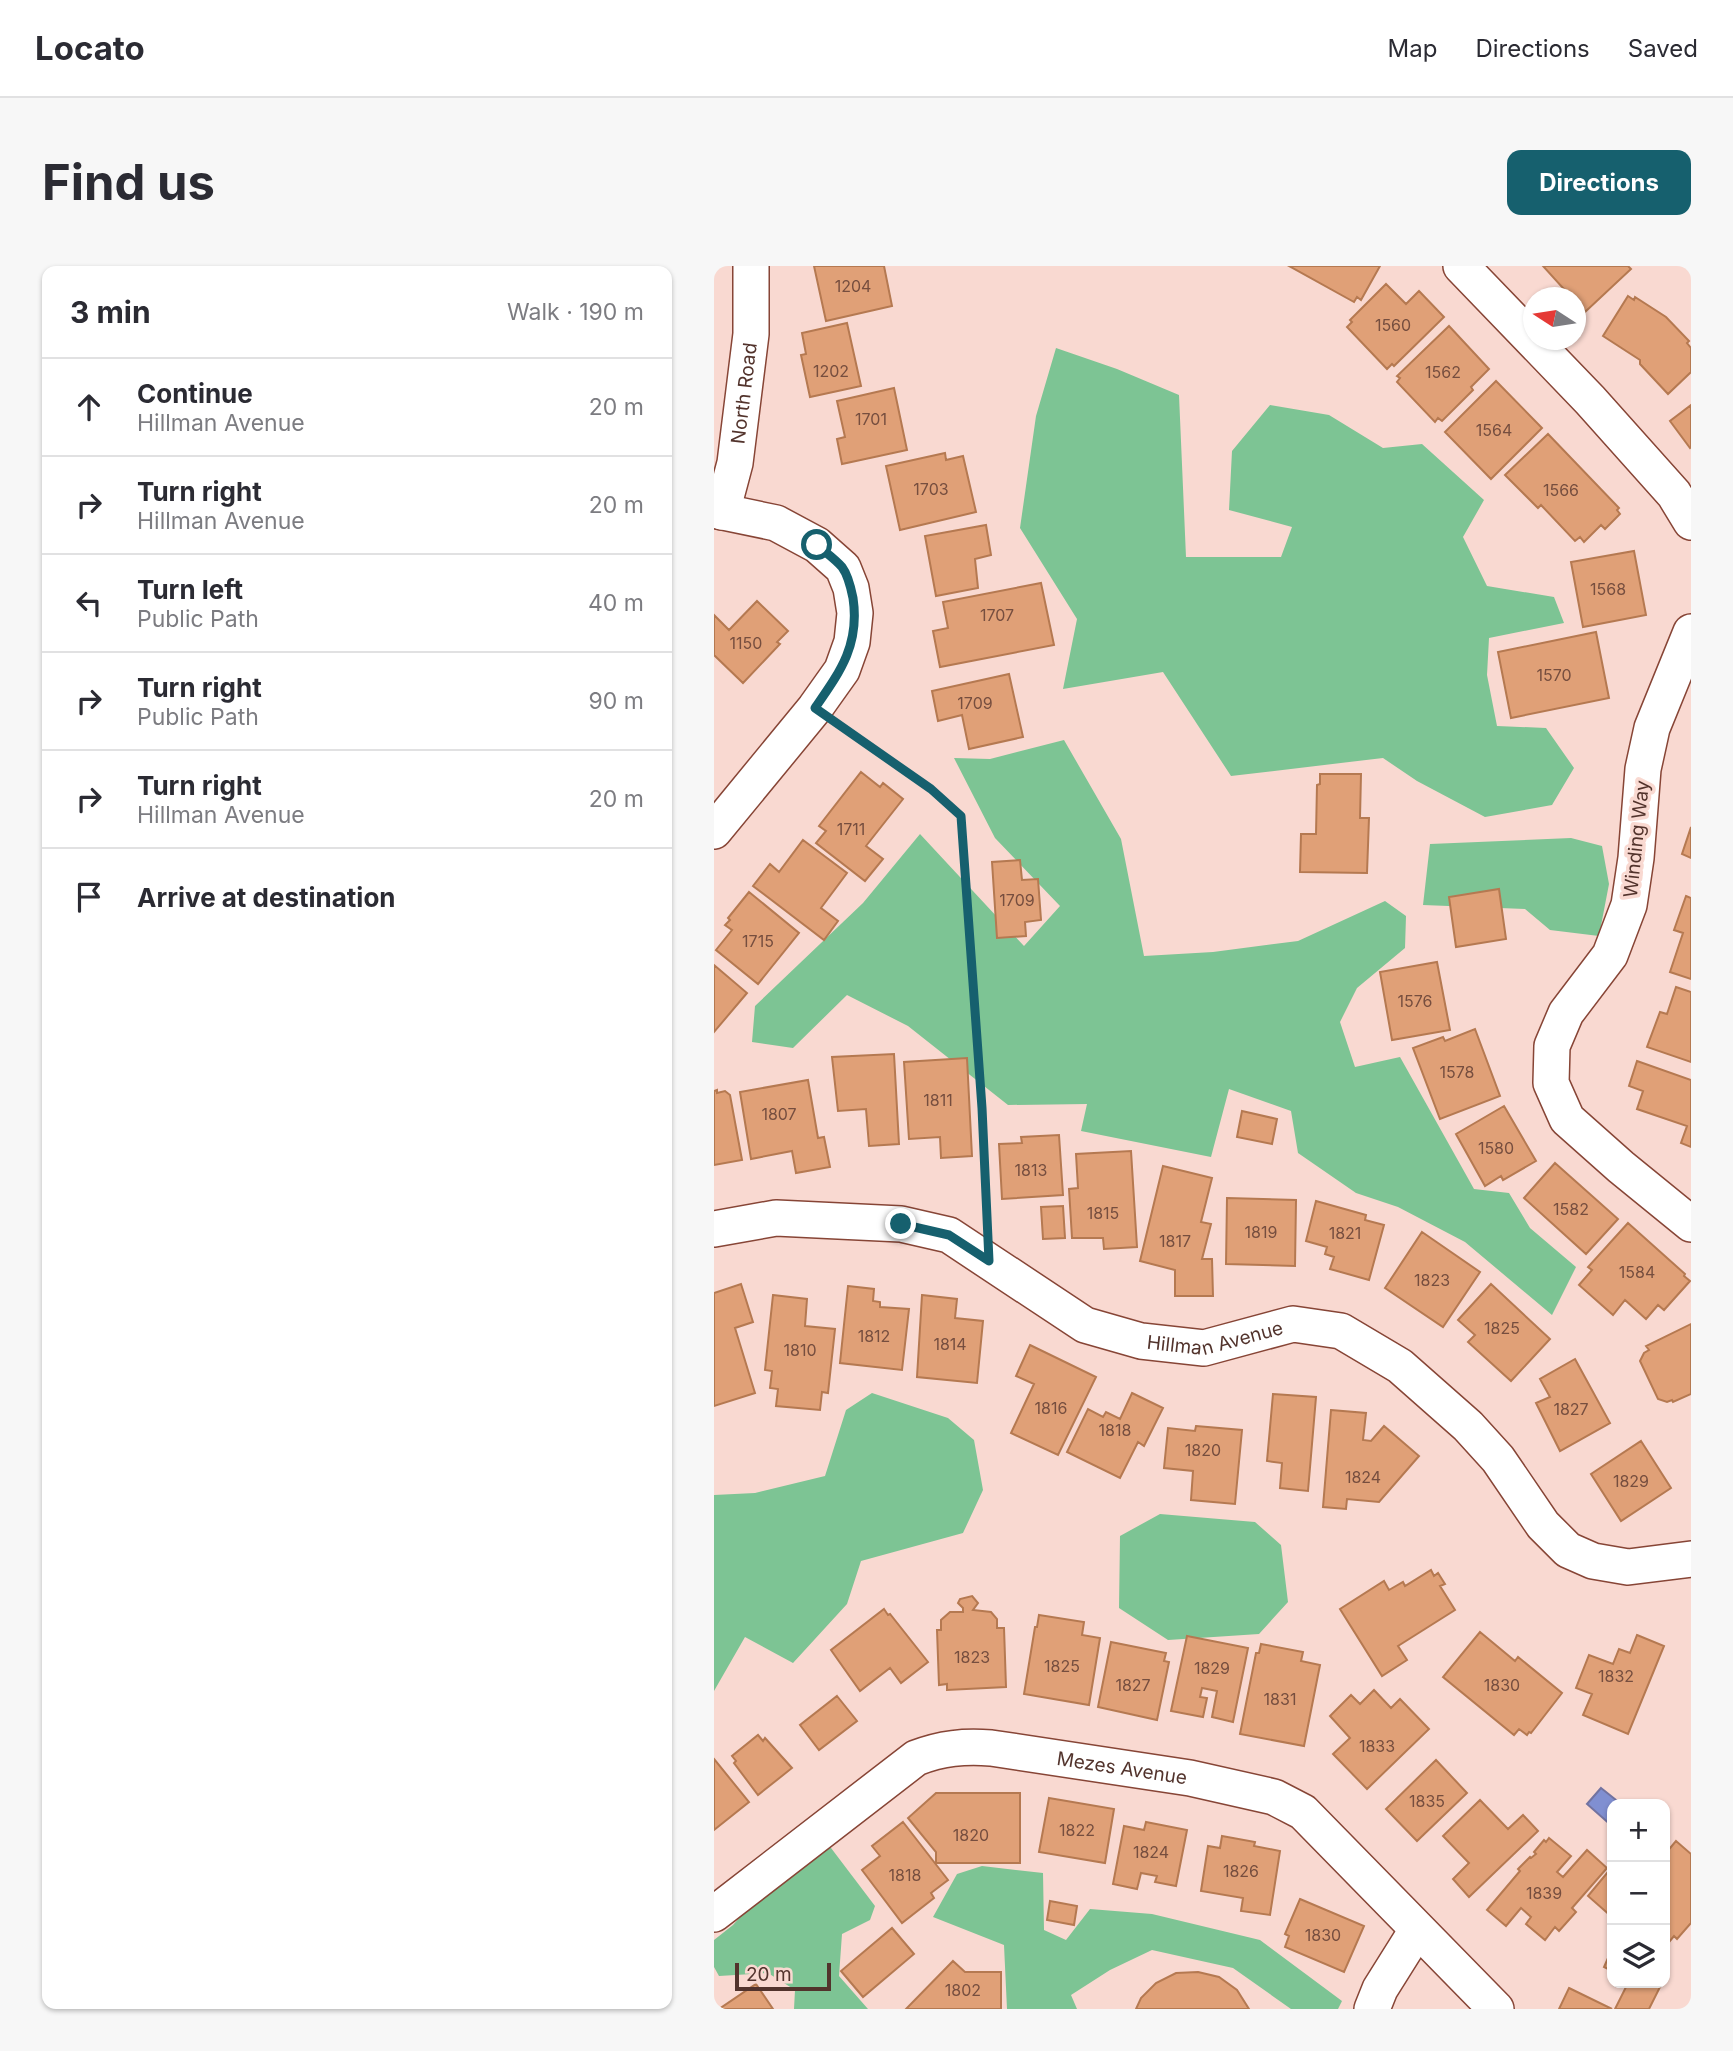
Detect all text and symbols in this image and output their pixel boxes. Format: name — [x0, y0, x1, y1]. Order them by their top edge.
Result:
text: Locato — [35, 28, 145, 68]
text: Map — [1388, 34, 1437, 63]
text: Directions — [1475, 34, 1590, 63]
text: Saved — [1628, 34, 1698, 63]
button: Directions — [1507, 150, 1691, 215]
text: Find us — [42, 153, 215, 212]
house number: 1204 — [835, 276, 871, 296]
north arrow — [1523, 287, 1586, 350]
text: 3 min — [70, 294, 151, 330]
text: Walk · 190 m — [507, 298, 644, 326]
house number: 1560 — [1375, 315, 1411, 335]
street label: North Road — [726, 341, 762, 445]
house number: 1202 — [813, 361, 849, 381]
house number: 1562 — [1425, 362, 1461, 382]
text: Continue — [137, 378, 253, 409]
icon: ahead — [70, 388, 108, 426]
text: 20 m — [589, 393, 644, 421]
text: Hillman Avenue — [137, 409, 305, 437]
house number: 1701 — [855, 409, 887, 429]
house number: 1564 — [1476, 420, 1512, 440]
text: Turn right — [137, 476, 262, 507]
house number: 1703 — [913, 479, 949, 499]
house number: 1566 — [1543, 480, 1579, 500]
icon: right — [70, 486, 108, 524]
text: 20 m — [589, 491, 644, 519]
text: Hillman Avenue — [137, 507, 305, 535]
route start — [801, 529, 832, 560]
text: Turn left — [137, 574, 243, 605]
house number: 1568 — [1590, 579, 1626, 599]
icon: left — [70, 584, 108, 622]
text: 40 m — [588, 589, 644, 617]
text: Public Path — [137, 605, 259, 633]
house number: 1707 — [980, 605, 1014, 625]
house number: 1150 — [730, 633, 762, 653]
house number: 1570 — [1536, 665, 1572, 685]
text: Turn right — [137, 672, 262, 703]
icon: right — [70, 682, 108, 720]
text: 90 m — [589, 687, 644, 715]
house number: 1709 — [957, 693, 993, 713]
text: Public Path — [137, 703, 259, 731]
text: Turn right — [137, 770, 262, 801]
street label: Winding Way — [1619, 779, 1654, 899]
icon: right — [70, 780, 108, 818]
text: 20 m — [589, 785, 644, 813]
text: Hillman Avenue — [137, 801, 305, 829]
house number: 1711 — [837, 819, 865, 839]
icon: arrive — [70, 878, 108, 916]
text: Arrive at destination — [137, 882, 396, 913]
house number: 1709 — [999, 890, 1035, 910]
house number: 1715 — [742, 931, 774, 951]
house number: 1576 — [1398, 991, 1432, 1011]
house number: 1578 — [1440, 1062, 1474, 1082]
house number: 1811 — [923, 1090, 953, 1110]
house number: 1807 — [761, 1104, 797, 1124]
house number: 1580 — [1478, 1138, 1514, 1158]
house number: 1813 — [1015, 1160, 1047, 1180]
house number: 1582 — [1553, 1199, 1589, 1219]
house number: 1815 — [1087, 1203, 1119, 1223]
route end — [885, 1208, 916, 1239]
house number: 1819 — [1245, 1222, 1277, 1242]
house number: 1821 — [1329, 1223, 1361, 1243]
house number: 1817 — [1159, 1231, 1191, 1251]
house number: 1584 — [1619, 1262, 1655, 1282]
house number: 1823 — [1414, 1270, 1450, 1290]
street label: Hillman Avenue — [1146, 1316, 1286, 1360]
house number: 1825 — [1484, 1318, 1520, 1338]
house number: 1812 — [858, 1326, 890, 1346]
house number: 1814 — [933, 1334, 967, 1354]
house number: 1810 — [783, 1340, 817, 1360]
house number: 1816 — [1035, 1398, 1067, 1418]
house number: 1827 — [1553, 1399, 1589, 1419]
house number: 1818 — [1099, 1420, 1131, 1440]
house number: 1820 — [1185, 1440, 1221, 1460]
house number: 1824 — [1345, 1467, 1381, 1487]
house number: 1829 — [1613, 1471, 1649, 1491]
house number: 1823 — [954, 1647, 990, 1667]
house number: 1825 — [1044, 1656, 1080, 1676]
house number: 1829 — [1194, 1658, 1230, 1678]
house number: 1832 — [1598, 1666, 1634, 1686]
house number: 1827 — [1115, 1675, 1151, 1695]
house number: 1830 — [1484, 1675, 1520, 1695]
house number: 1831 — [1264, 1689, 1296, 1709]
house number: 1833 — [1359, 1736, 1395, 1756]
street label: Mezes Avenue — [1055, 1747, 1189, 1789]
house number: 1835 — [1409, 1791, 1445, 1811]
map controls — [1607, 1799, 1670, 1988]
button: + — [1607, 1799, 1670, 1862]
house number: 1822 — [1059, 1820, 1095, 1840]
house number: 1820 — [953, 1825, 989, 1845]
house number: 1824 — [1133, 1842, 1169, 1862]
house number: 1826 — [1223, 1861, 1259, 1881]
button: − — [1607, 1862, 1670, 1925]
house number: 1818 — [889, 1865, 921, 1885]
house number: 1839 — [1526, 1883, 1562, 1903]
house number: 1830 — [1305, 1925, 1341, 1945]
button: layers — [1607, 1925, 1670, 1988]
scale bar — [735, 1960, 831, 1992]
text: 20 m — [746, 1963, 792, 1986]
house number: 1802 — [945, 1980, 981, 2000]

